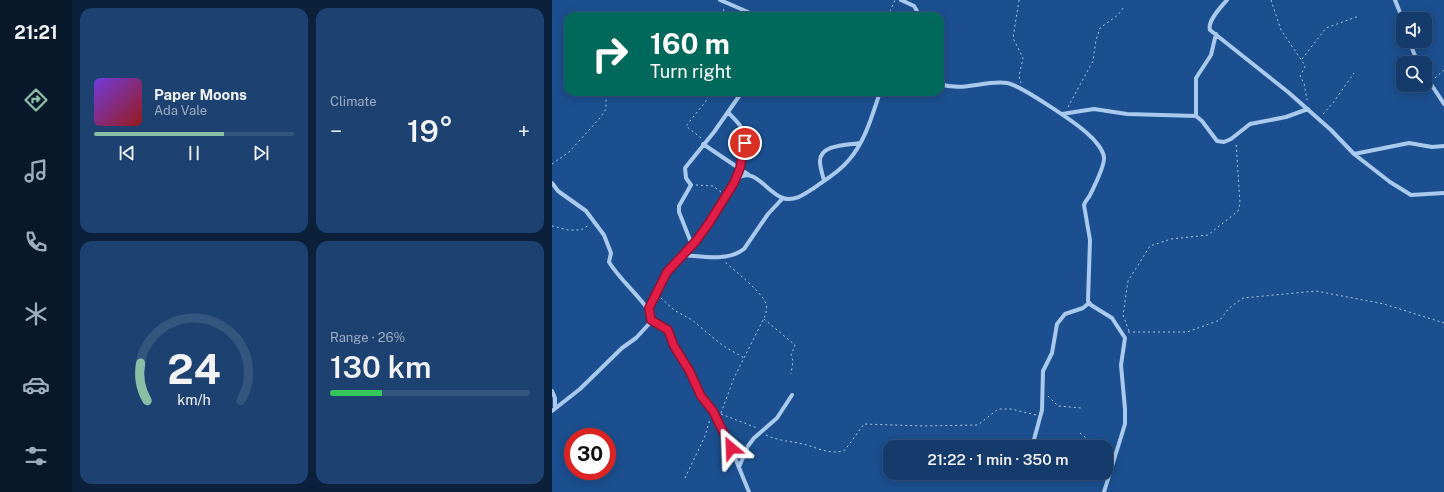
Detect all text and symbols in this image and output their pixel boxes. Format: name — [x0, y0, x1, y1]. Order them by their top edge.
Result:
map controls — [1396, 12, 1432, 92]
button: sound — [1396, 12, 1432, 48]
text: 21:21 — [14, 22, 58, 43]
text: 160 m — [650, 27, 730, 60]
icon: right — [584, 28, 636, 80]
button: search — [1396, 56, 1432, 92]
text: Turn right — [650, 61, 732, 82]
icon: directions — [22, 86, 50, 114]
text: Paper Moons — [154, 86, 247, 103]
text: Climate — [330, 94, 377, 109]
text: Ada Vale — [154, 103, 207, 118]
text: 19° — [407, 113, 453, 149]
text: − — [330, 118, 342, 144]
text: + — [518, 118, 530, 144]
pin — [728, 126, 762, 160]
icon: arrive — [734, 132, 756, 154]
icon: previous — [116, 142, 138, 164]
icon: pause — [183, 142, 205, 164]
icon: next — [250, 142, 272, 164]
icon: music — [22, 157, 50, 185]
icon: phone — [22, 228, 50, 256]
icon: climate — [22, 300, 50, 328]
text: Range · 26% — [330, 330, 405, 345]
text: 24 — [167, 343, 221, 392]
text: 130 km — [330, 349, 431, 385]
icon: car — [22, 371, 50, 399]
text: km/h — [177, 390, 211, 407]
position arrow — [710, 427, 752, 469]
speed limit sign: 30 — [564, 428, 616, 480]
icon: filters — [22, 442, 50, 470]
text: 21:22 · 1 min · 350 m — [928, 451, 1068, 468]

